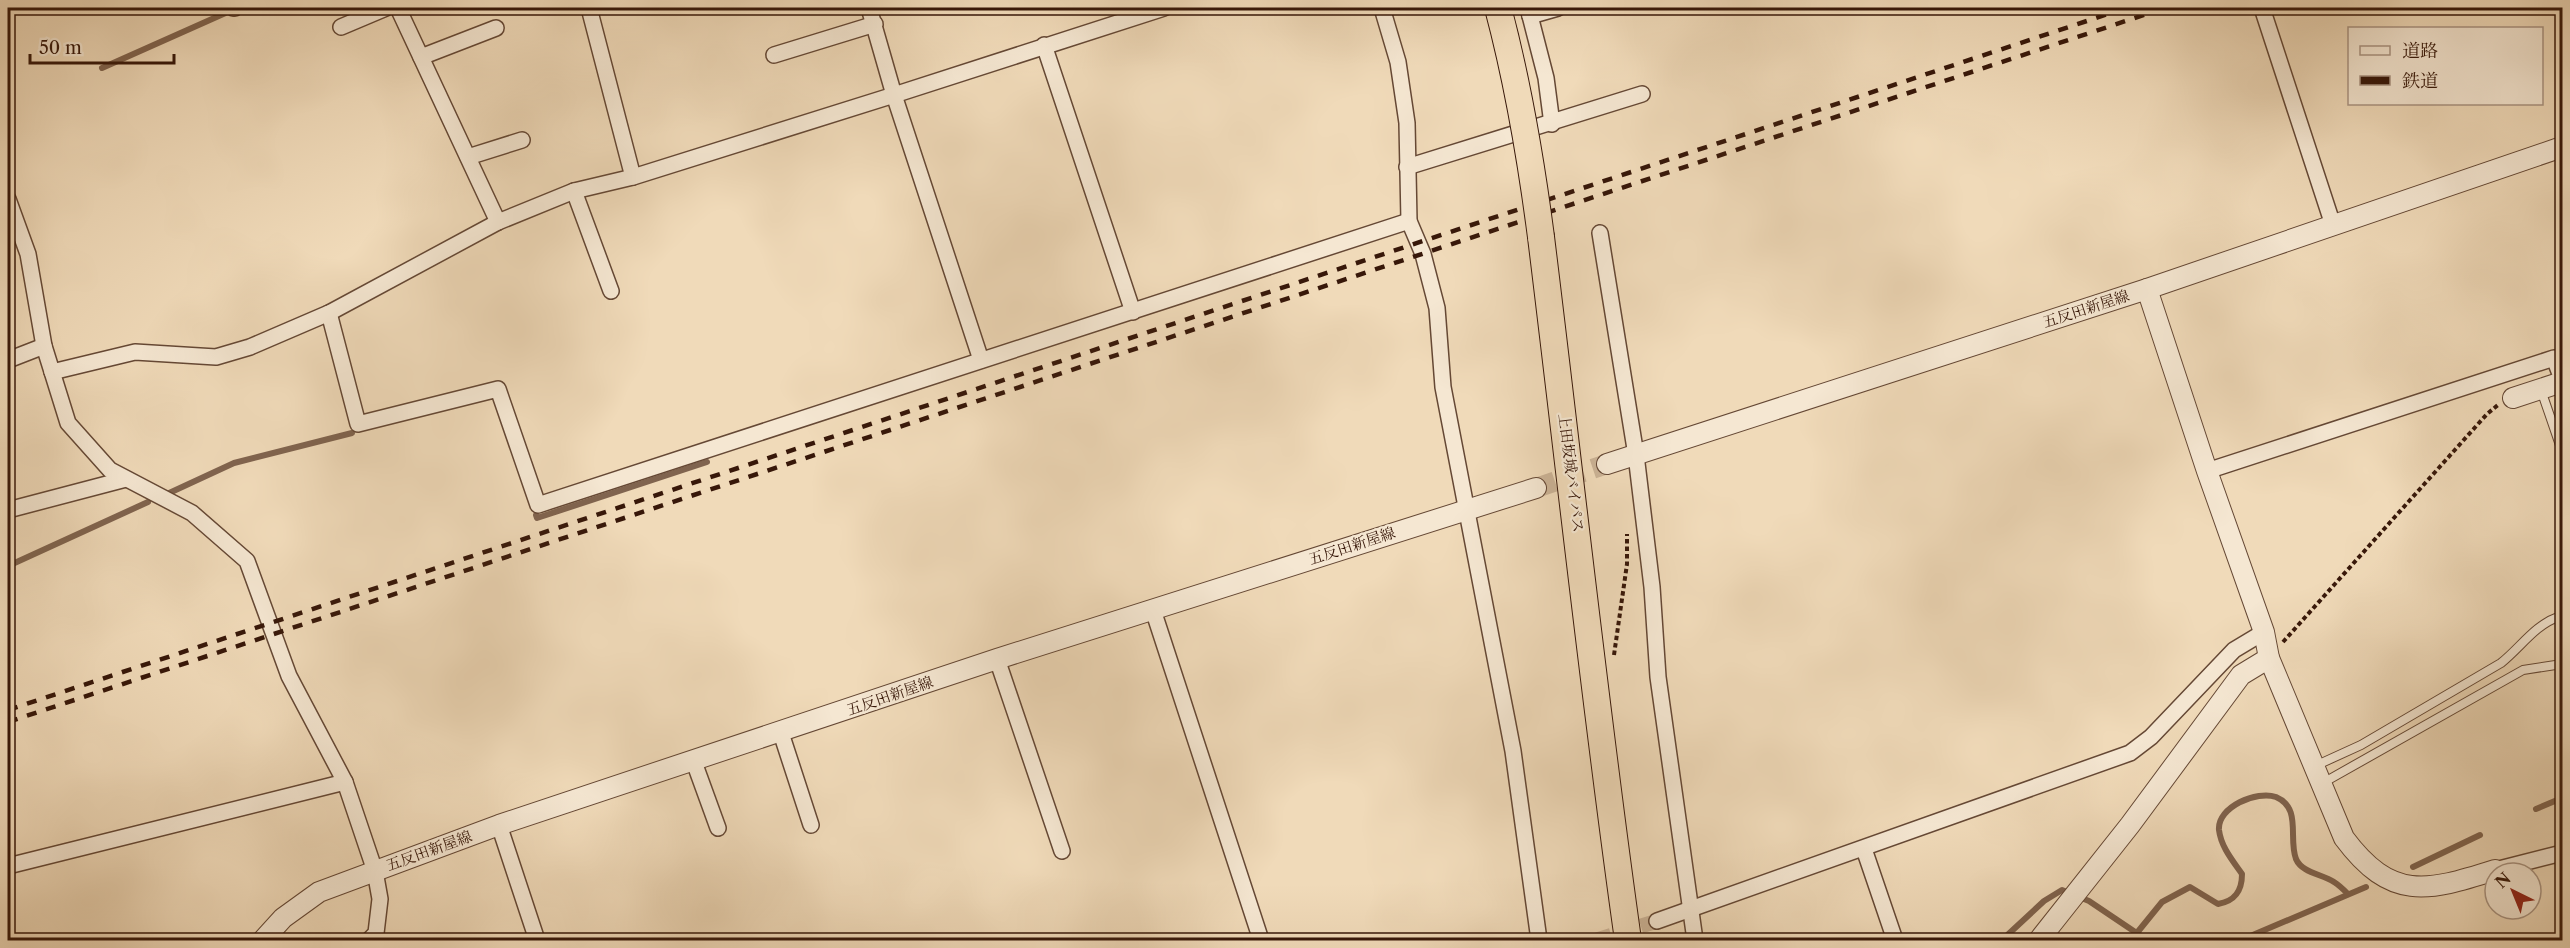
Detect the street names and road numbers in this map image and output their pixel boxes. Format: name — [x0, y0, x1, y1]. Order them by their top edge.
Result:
street label: 五反田新屋線 — [2040, 286, 2132, 331]
street label: 上田坂城バイパス — [1555, 412, 1588, 534]
street label: 五反田新屋線 — [1306, 523, 1398, 568]
street label: 五反田新屋線 — [844, 672, 935, 719]
street label: 五反田新屋線 — [383, 826, 474, 875]

